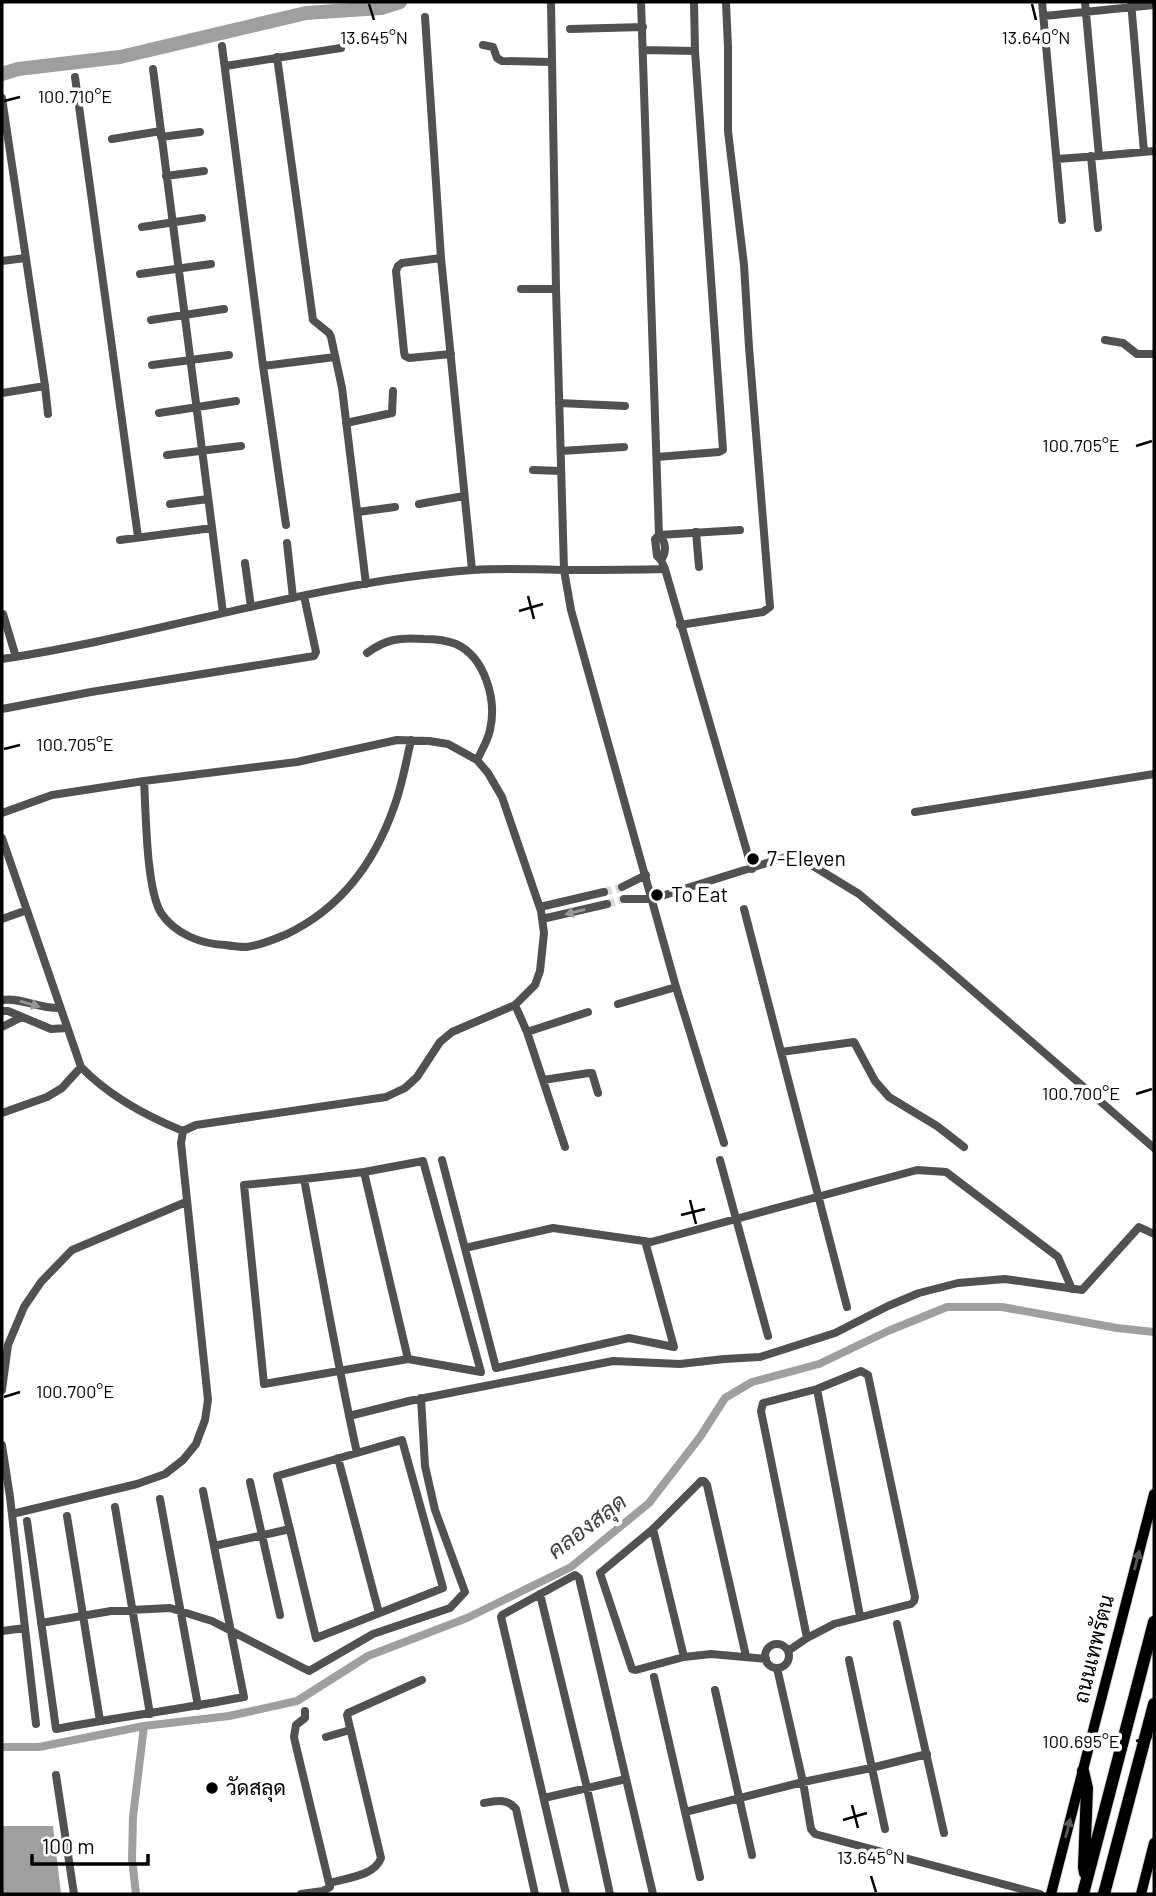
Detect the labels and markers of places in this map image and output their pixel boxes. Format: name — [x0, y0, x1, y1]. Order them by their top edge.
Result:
place label: 7-Eleven — [767, 845, 846, 870]
marker: 7-Eleven — [745, 851, 761, 867]
place label: To Eat — [671, 881, 728, 906]
marker: To Eat — [649, 887, 665, 903]
place label: วัดสลุด — [226, 1774, 286, 1802]
marker: วัดสลุด — [204, 1780, 220, 1796]

